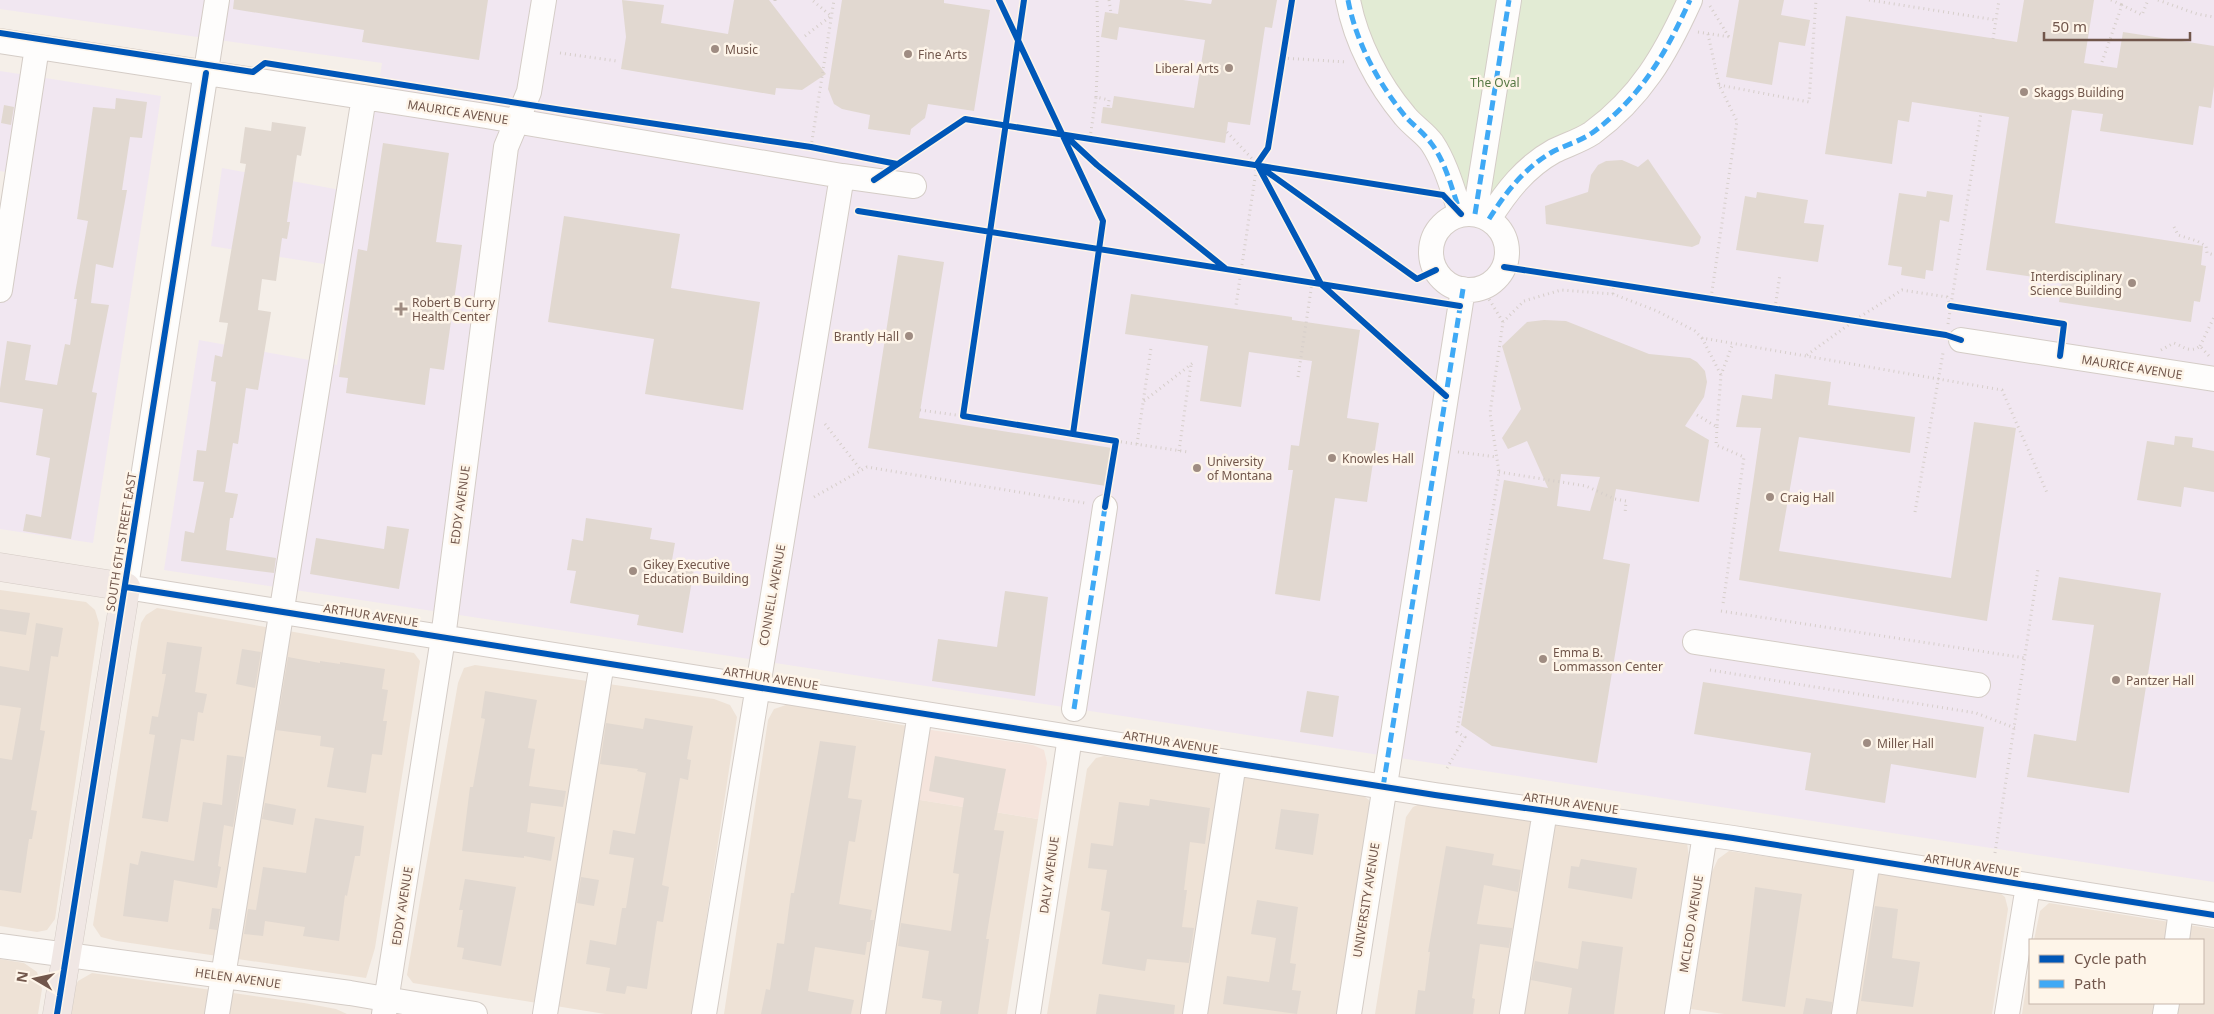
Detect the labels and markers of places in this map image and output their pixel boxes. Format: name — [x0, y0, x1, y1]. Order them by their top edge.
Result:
place label: Music — [725, 41, 758, 58]
marker: Music — [709, 43, 721, 55]
place label: Fine Arts — [918, 46, 968, 63]
marker: Fine Arts — [902, 48, 914, 60]
place label: Liberal Arts — [1155, 60, 1219, 77]
marker: Liberal Arts — [1223, 62, 1235, 74]
place label: Skaggs Building — [2034, 84, 2124, 101]
marker: Skaggs Building — [2018, 86, 2030, 98]
place label: Interdisciplinary Science Building — [2030, 268, 2123, 299]
marker: Interdisciplinary Science Building — [2126, 277, 2138, 289]
place label: Robert B Curry Health Center — [412, 294, 496, 325]
marker: Robert B Curry Health Center — [394, 302, 408, 316]
place label: Brantly Hall — [834, 328, 899, 345]
marker: Brantly Hall — [903, 330, 915, 342]
place label: Knowles Hall — [1342, 450, 1414, 467]
marker: Knowles Hall — [1326, 452, 1338, 464]
place label: University of Montana — [1207, 453, 1272, 484]
marker: University of Montana — [1191, 462, 1203, 474]
place label: Craig Hall — [1780, 489, 1834, 506]
marker: Craig Hall — [1764, 491, 1776, 503]
place label: Gikey Executive Education Building — [643, 556, 749, 587]
marker: Gikey Executive Education Building — [627, 565, 639, 577]
place label: Emma B. Lommasson Center — [1553, 644, 1663, 675]
marker: Emma B. Lommasson Center — [1537, 653, 1549, 665]
place label: Pantzer Hall — [2126, 672, 2194, 689]
marker: Pantzer Hall — [2110, 674, 2122, 686]
place label: Miller Hall — [1877, 735, 1934, 752]
marker: Miller Hall — [1861, 737, 1873, 749]

